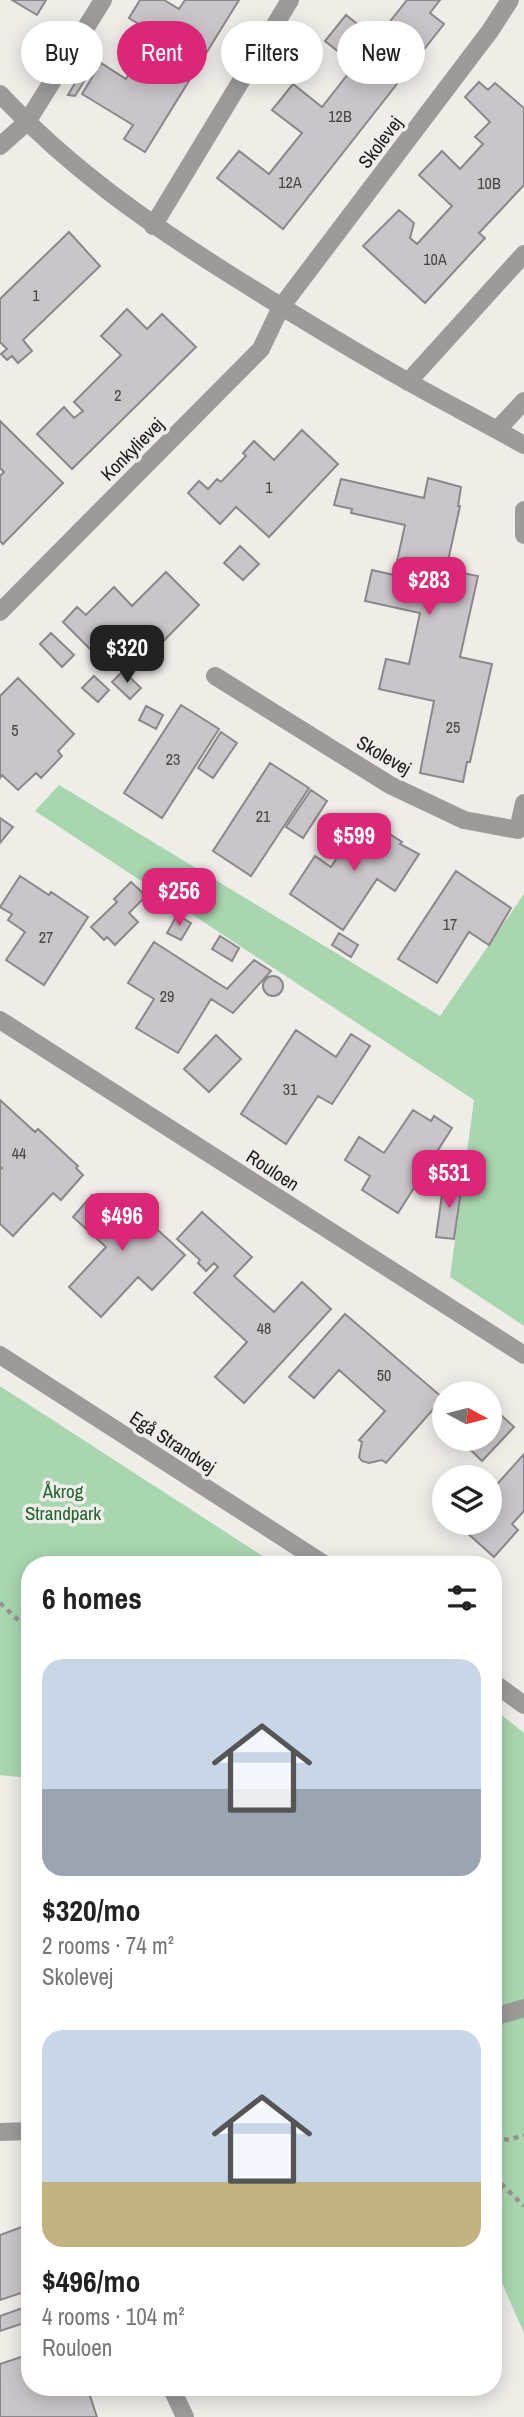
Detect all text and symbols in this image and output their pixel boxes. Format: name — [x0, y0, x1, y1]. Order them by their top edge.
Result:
chip: Buy — [21, 21, 103, 84]
chip: Rent — [117, 21, 207, 84]
chip: Filters — [221, 21, 323, 84]
chip: New — [337, 21, 425, 84]
house number: 12B — [328, 105, 352, 127]
street label: Skolevej — [352, 111, 408, 173]
house number: 12A — [278, 171, 302, 193]
house number: 10B — [477, 172, 501, 194]
house number: 10A — [423, 248, 447, 270]
house number: 1 — [32, 284, 40, 306]
house number: 2 — [114, 384, 122, 406]
street label: Konkylievej — [95, 412, 169, 486]
house number: 1 — [265, 476, 273, 498]
pin: $283 — [388, 558, 470, 617]
text: $283 — [408, 564, 450, 595]
pin: $320 — [86, 626, 168, 685]
text: $320 — [106, 632, 148, 663]
house number: 25 — [446, 716, 460, 738]
house number: 5 — [11, 719, 19, 741]
street label: Skolevej — [352, 729, 416, 781]
house number: 23 — [166, 748, 180, 770]
house number: 21 — [256, 805, 271, 827]
pin: $599 — [313, 814, 395, 873]
text: $599 — [333, 820, 375, 851]
pin: $256 — [138, 869, 220, 928]
text: $256 — [158, 875, 200, 906]
house number: 17 — [443, 913, 457, 935]
house number: 27 — [39, 926, 53, 948]
house number: 29 — [160, 985, 174, 1007]
house number: 31 — [283, 1078, 298, 1100]
house number: 44 — [12, 1142, 26, 1164]
street label: Rouloen — [242, 1143, 304, 1197]
pin: $531 — [408, 1150, 490, 1210]
text: $531 — [428, 1157, 470, 1188]
pin: $496 — [81, 1194, 163, 1253]
text: $496 — [101, 1200, 143, 1231]
house number: 48 — [257, 1317, 271, 1339]
house number: 50 — [377, 1364, 391, 1386]
north arrow — [432, 1381, 502, 1451]
map controls — [432, 1381, 502, 1535]
street label: Egå Strandvej — [125, 1404, 221, 1480]
button: layers — [432, 1465, 502, 1535]
park label: Åkrog Strandpark — [25, 1478, 101, 1526]
text: 6 homes — [42, 1578, 142, 1618]
icon: filters — [443, 1579, 481, 1617]
icon: home — [199, 1705, 325, 1831]
text: $320/mo — [42, 1890, 140, 1930]
text: 2 rooms · 74 m² — [42, 1930, 174, 1961]
text: Skolevej — [42, 1961, 113, 1992]
icon: home — [199, 2076, 325, 2202]
text: $496/mo — [42, 2261, 140, 2301]
text: 4 rooms · 104 m² — [42, 2301, 185, 2332]
text: Rouloen — [42, 2332, 112, 2363]

